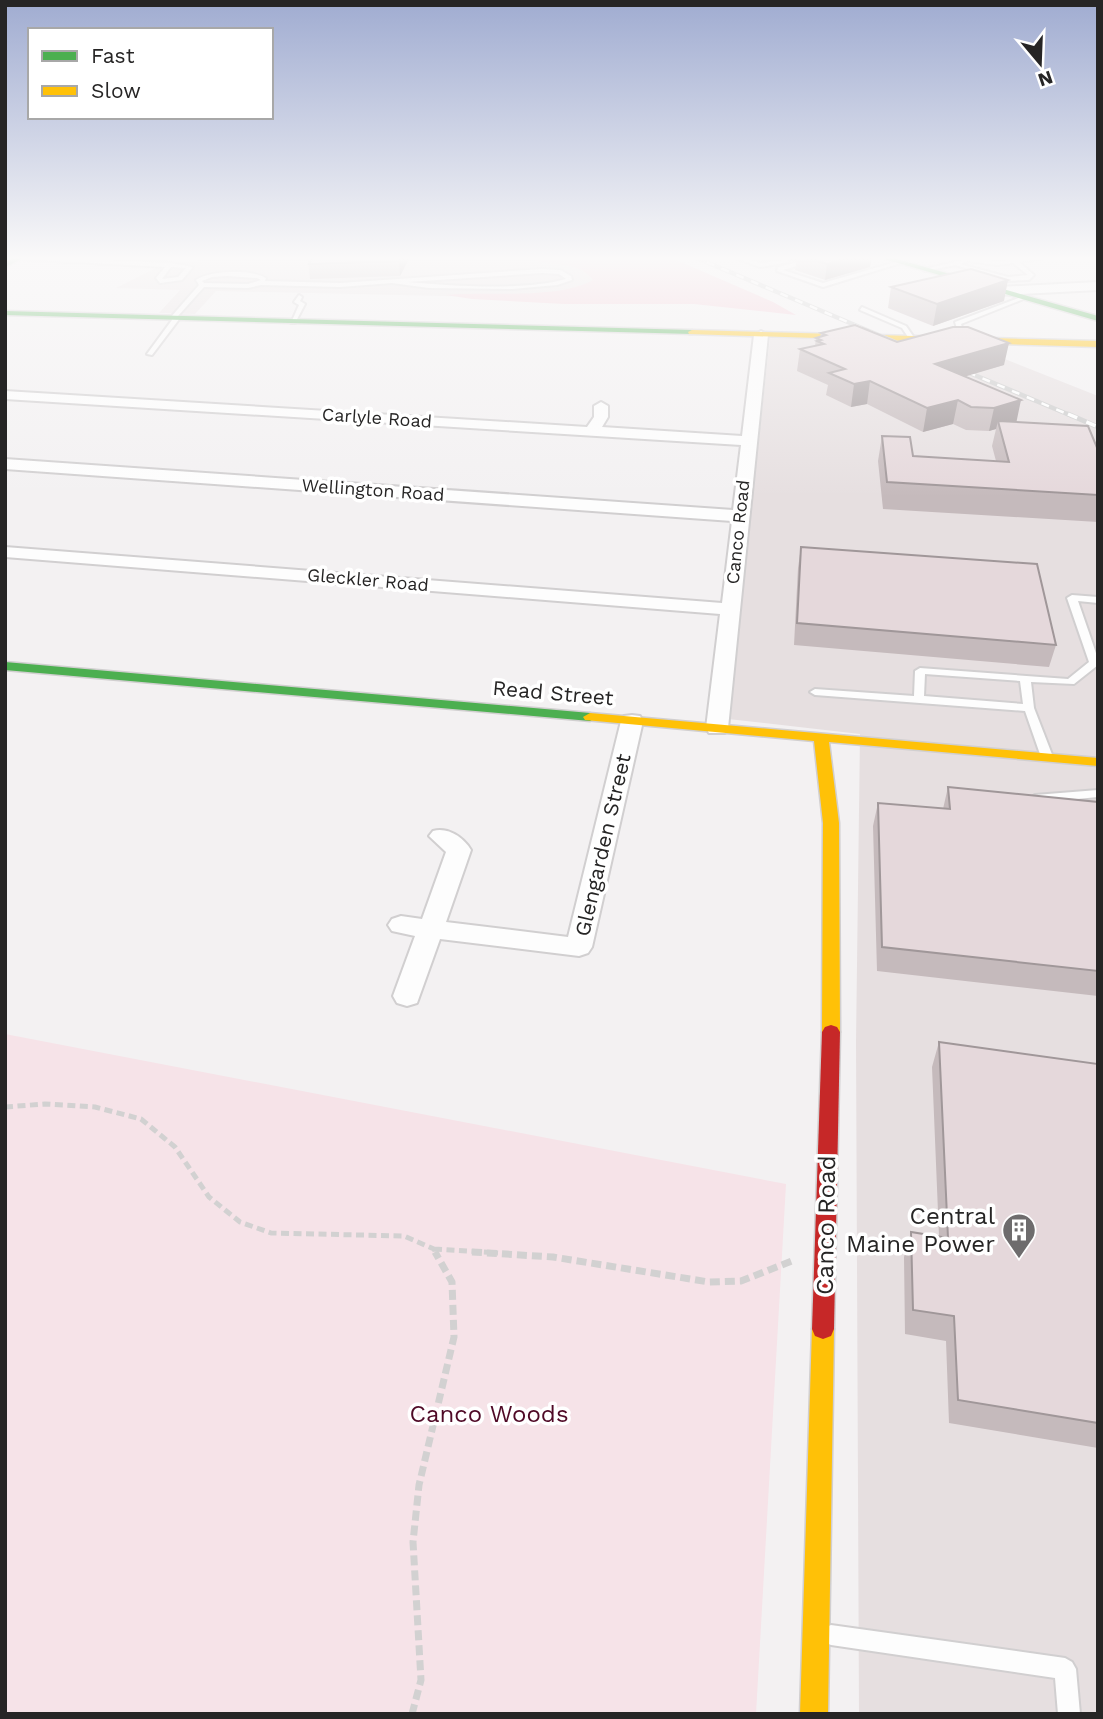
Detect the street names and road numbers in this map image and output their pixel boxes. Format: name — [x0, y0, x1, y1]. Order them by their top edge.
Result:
street label: Carlyle Road — [321, 403, 433, 432]
street label: Wellington Road — [301, 474, 445, 505]
street label: Canco Road — [722, 479, 753, 585]
street label: Gleckler Road — [306, 564, 430, 595]
street label: Read Street — [492, 675, 615, 710]
street label: Glengarden Street — [569, 751, 636, 939]
street label: Canco Road — [811, 1155, 841, 1295]

